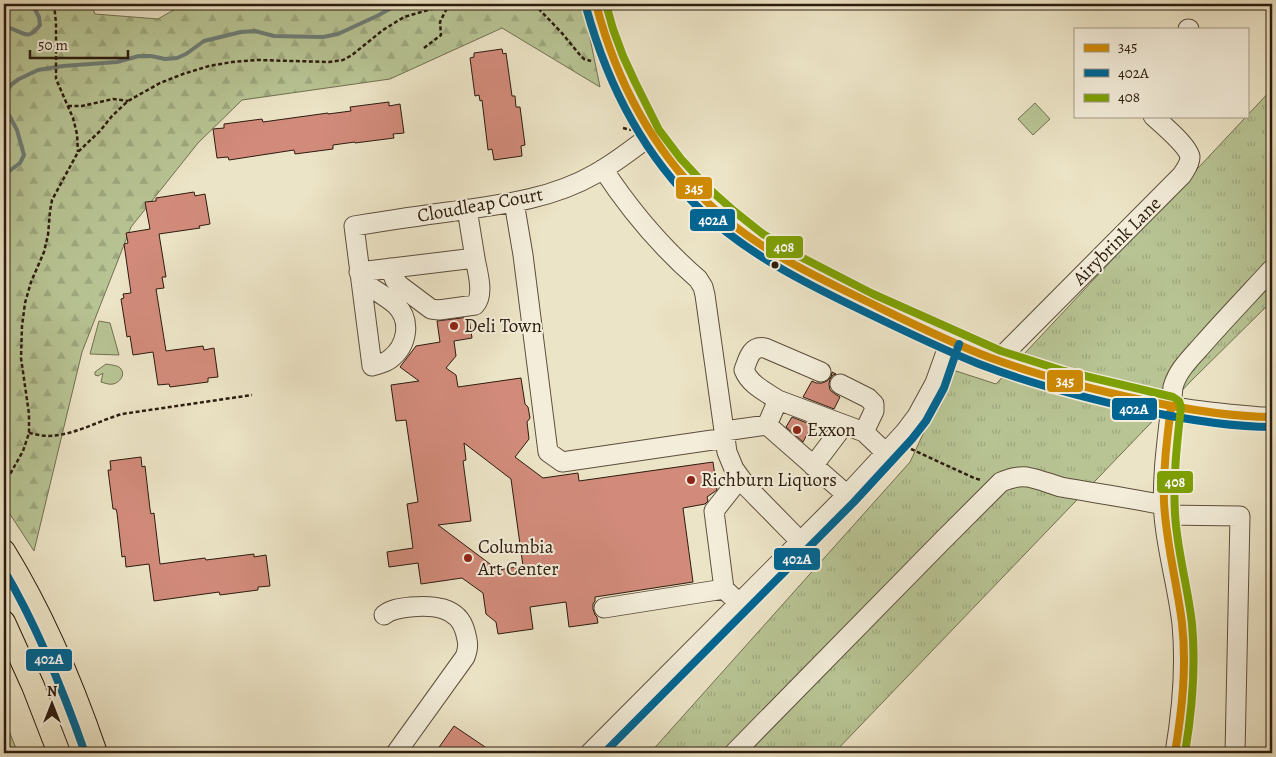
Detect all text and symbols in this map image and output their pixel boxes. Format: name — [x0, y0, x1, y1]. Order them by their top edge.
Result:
scale bar — [30, 28, 128, 60]
legend — [1074, 28, 1248, 118]
text: 50 m — [38, 35, 68, 55]
text: 345 — [1118, 37, 1138, 57]
text: 402A — [1118, 63, 1149, 83]
text: 408 — [1118, 87, 1140, 107]
line badge: 345 — [675, 176, 713, 200]
text: 345 — [685, 179, 703, 198]
street label: Cloudleap Court — [415, 181, 545, 229]
street label: Airybrink Lane — [1066, 191, 1167, 292]
line badge: 402A — [689, 208, 736, 232]
text: 402A — [698, 211, 728, 230]
line badge: 408 — [765, 235, 804, 259]
text: 408 — [774, 238, 794, 257]
unlabelled marker — [770, 260, 780, 270]
place label: Deli Town — [464, 313, 542, 339]
marker: Deli Town — [448, 320, 460, 332]
line badge: 345 — [1046, 369, 1084, 393]
text: 345 — [1056, 372, 1074, 391]
line badge: 402A — [1111, 397, 1158, 421]
text: 402A — [1119, 400, 1149, 419]
place label: Exxon — [807, 417, 856, 443]
marker: Exxon — [791, 424, 803, 436]
place label: Richburn Liquors — [701, 467, 837, 493]
line badge: 408 — [1156, 470, 1194, 494]
text: 408 — [1165, 473, 1185, 492]
marker: Richburn Liquors — [685, 474, 697, 486]
place label: Columbia Art Center — [477, 534, 559, 582]
line badge: 402A — [773, 547, 821, 571]
text: 402A — [782, 550, 812, 569]
marker: Columbia Art Center — [462, 552, 474, 564]
line badge: 402A — [25, 648, 73, 672]
text: 402A — [34, 650, 64, 669]
north arrow — [28, 680, 78, 730]
text: N — [47, 682, 57, 701]

